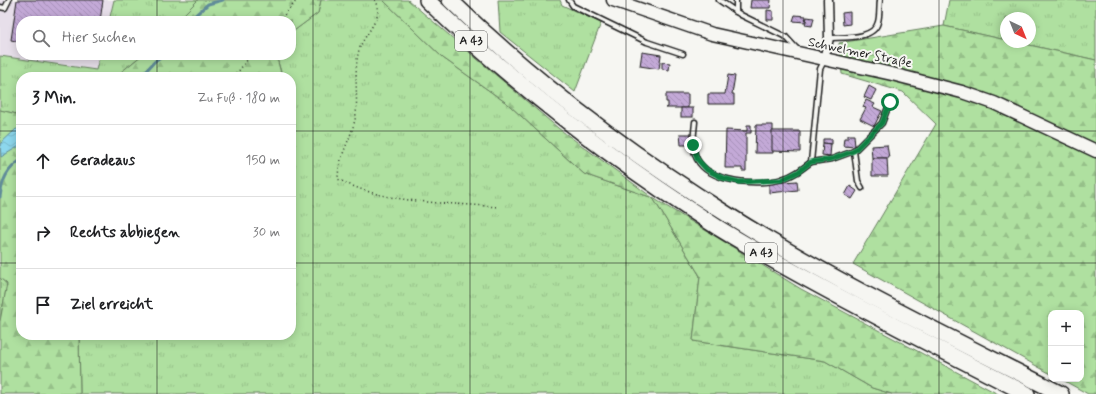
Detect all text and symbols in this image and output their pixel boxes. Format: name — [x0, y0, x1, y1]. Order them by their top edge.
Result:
north arrow — [1000, 12, 1036, 48]
search box — [16, 16, 296, 60]
icon: search — [30, 27, 52, 49]
text: Hier suchen — [62, 28, 136, 48]
road number: A 43 — [455, 31, 487, 51]
street label: Schwelmer Straße — [806, 34, 914, 72]
text: 3 Min. — [32, 87, 76, 109]
text: Zu Fuß · 180 m — [197, 90, 280, 107]
route start — [881, 93, 899, 111]
route end — [684, 136, 702, 154]
icon: ahead — [32, 150, 54, 172]
text: Geradeaus — [70, 151, 135, 171]
text: 150 m — [246, 152, 280, 169]
icon: right — [32, 222, 54, 244]
text: Rechts abbiegen — [70, 223, 180, 243]
text: 30 m — [253, 224, 280, 241]
road number: A 43 — [745, 243, 777, 263]
icon: arrive — [32, 294, 54, 316]
text: Ziel erreicht — [70, 295, 153, 315]
map controls — [1048, 310, 1084, 382]
button: + — [1048, 310, 1084, 346]
button: − — [1048, 346, 1084, 382]

